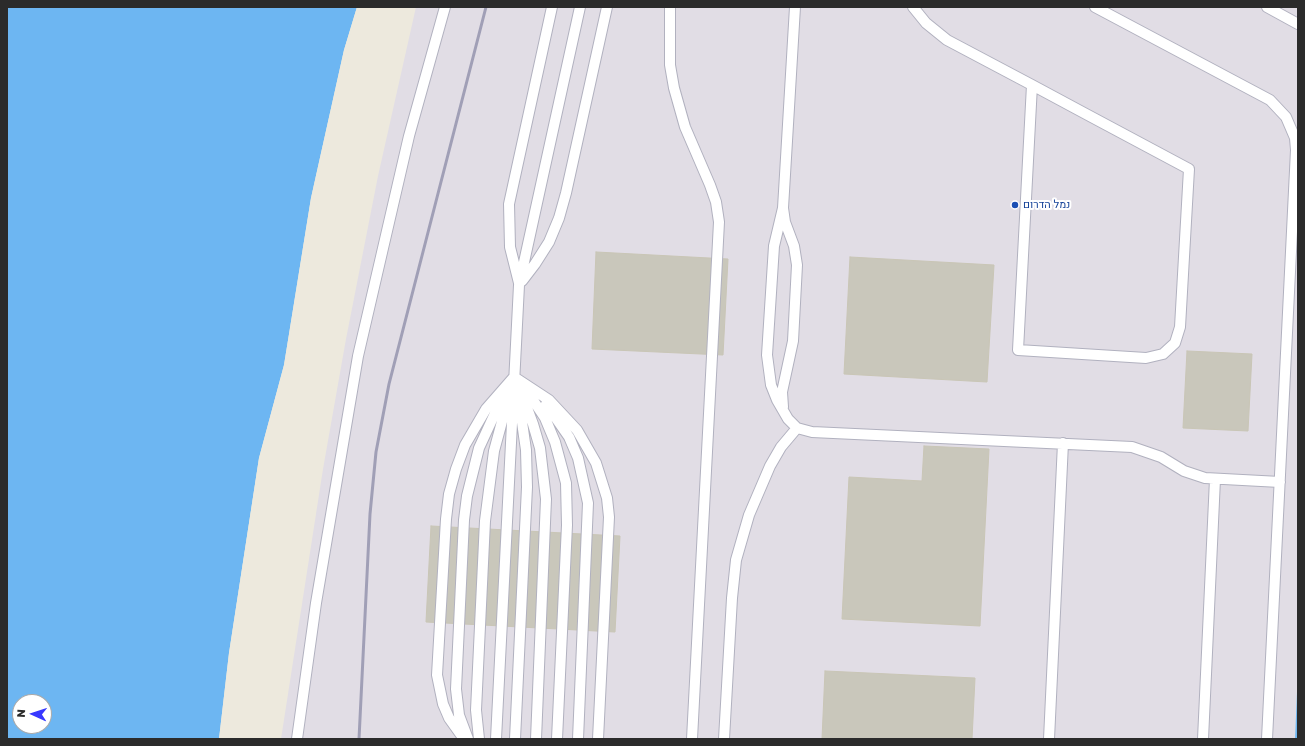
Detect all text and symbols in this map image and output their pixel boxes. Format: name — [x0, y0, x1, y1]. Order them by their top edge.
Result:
place label: נמל הדרום — [1023, 198, 1070, 212]
marker: נמל הדרום — [1010, 200, 1020, 210]
north arrow — [12, 694, 52, 734]
text: N — [14, 709, 27, 718]

